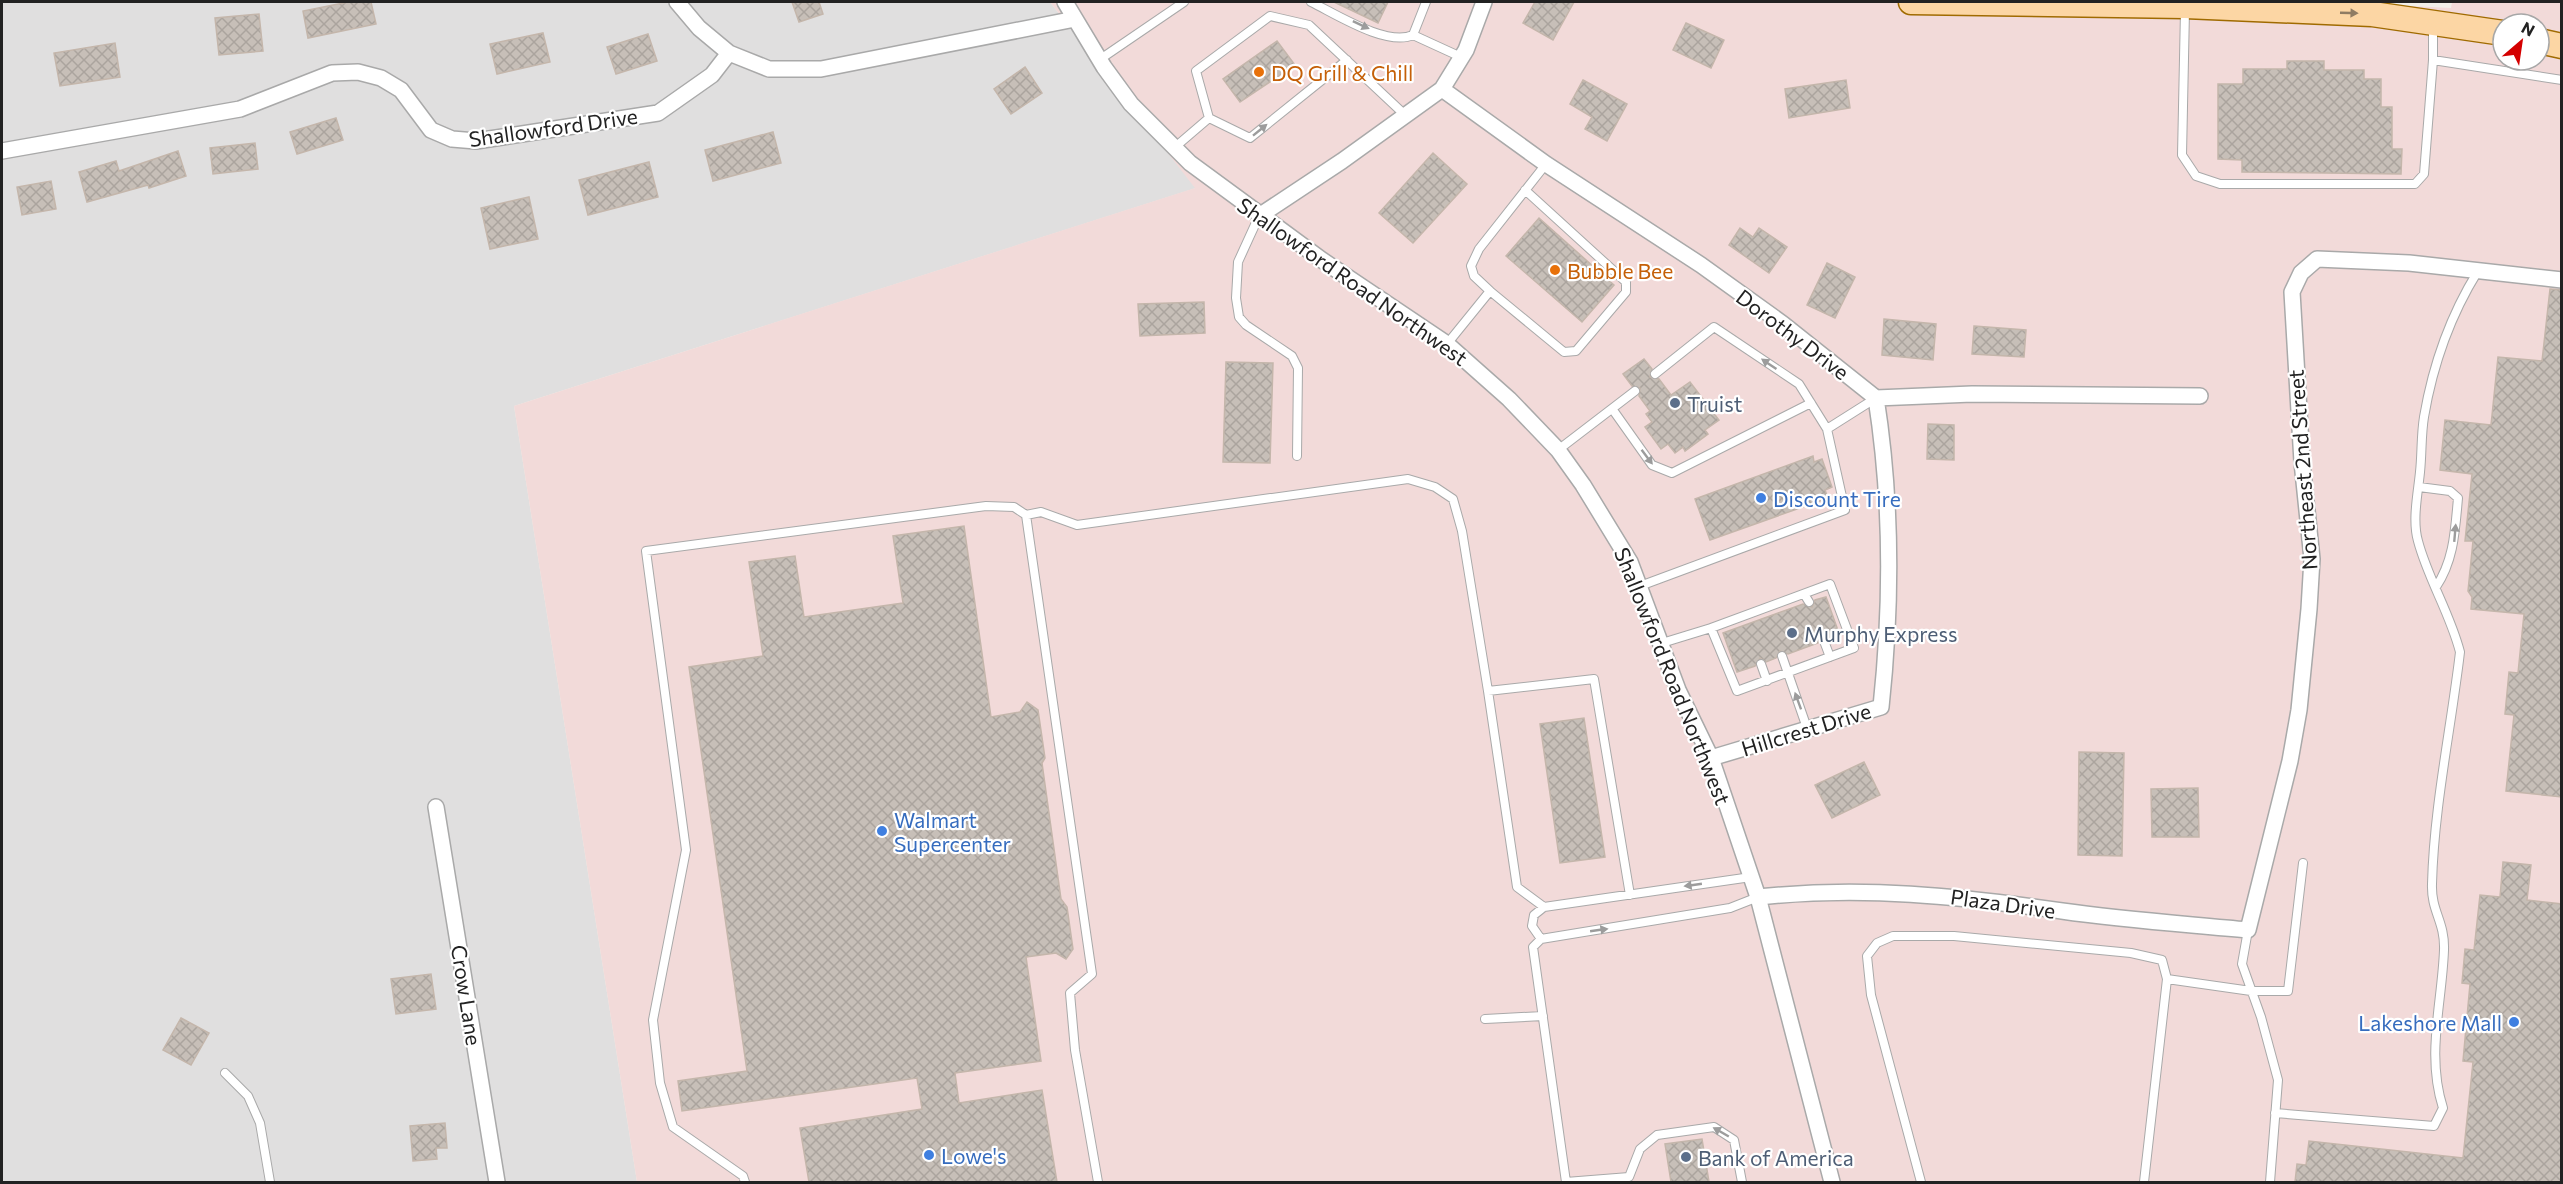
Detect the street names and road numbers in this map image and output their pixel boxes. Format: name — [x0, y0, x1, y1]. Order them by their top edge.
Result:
street label: Shallowford Drive — [467, 103, 639, 151]
street label: Shallowford Road Northwest — [1233, 192, 1473, 370]
street label: Dorothy Drive — [1732, 284, 1854, 384]
street label: Northeast 2nd Street — [2283, 369, 2321, 571]
street label: Shallowford Road Northwest — [1610, 544, 1736, 808]
street label: Hillcrest Drive — [1738, 697, 1874, 761]
street label: Plaza Drive — [1949, 883, 2057, 923]
street label: Crow Lane — [447, 943, 487, 1047]

